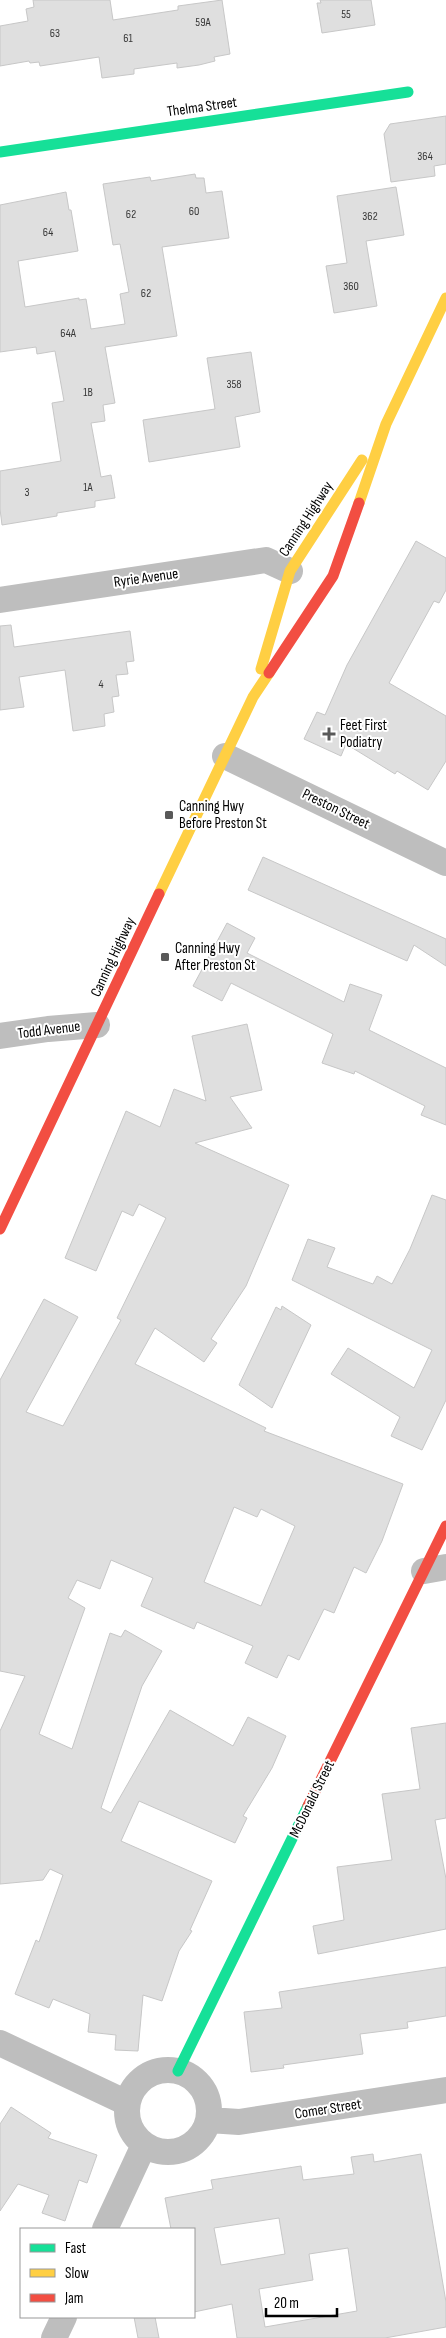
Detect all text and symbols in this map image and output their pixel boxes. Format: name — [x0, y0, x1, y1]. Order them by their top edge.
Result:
house number: 55 — [341, 7, 351, 22]
house number: 59A — [195, 15, 211, 30]
house number: 63 — [50, 26, 60, 41]
house number: 61 — [123, 31, 134, 46]
street label: Thelma Street — [166, 93, 239, 121]
house number: 364 — [417, 149, 433, 164]
house number: 60 — [189, 204, 199, 219]
house number: 62 — [126, 207, 136, 222]
house number: 362 — [362, 209, 378, 224]
house number: 64 — [43, 225, 53, 240]
house number: 360 — [343, 279, 359, 294]
house number: 62 — [141, 286, 151, 301]
house number: 64A — [60, 326, 77, 341]
house number: 358 — [226, 377, 242, 392]
house number: 1B — [83, 385, 93, 400]
street label: Canning Highway — [275, 478, 337, 560]
house number: 1A — [83, 480, 94, 495]
house number: 3 — [24, 485, 30, 500]
street label: Ryrie Avenue — [113, 564, 179, 592]
house number: 4 — [98, 677, 104, 692]
place label: Feet First Podiatry — [340, 716, 388, 752]
marker: Feet First Podiatry — [322, 727, 336, 741]
street label: Preston Street — [299, 784, 373, 834]
place label: Canning Hwy Before Preston St — [179, 797, 267, 833]
marker: Canning Hwy Before Preston St — [163, 809, 175, 821]
street label: Canning Highway — [86, 914, 140, 1000]
place label: Canning Hwy After Preston St — [174, 939, 256, 975]
marker: Canning Hwy After Preston St — [159, 951, 171, 963]
street label: Todd Avenue — [17, 1017, 81, 1043]
street label: McDonald Street — [285, 1757, 339, 1841]
street label: Comer Street — [293, 2094, 363, 2124]
legend — [20, 2228, 195, 2318]
text: Fast — [65, 2239, 87, 2258]
text: Slow — [65, 2264, 89, 2283]
scale bar — [266, 2286, 337, 2318]
text: Jam — [64, 2289, 83, 2308]
text: 20 m — [274, 2294, 299, 2313]

